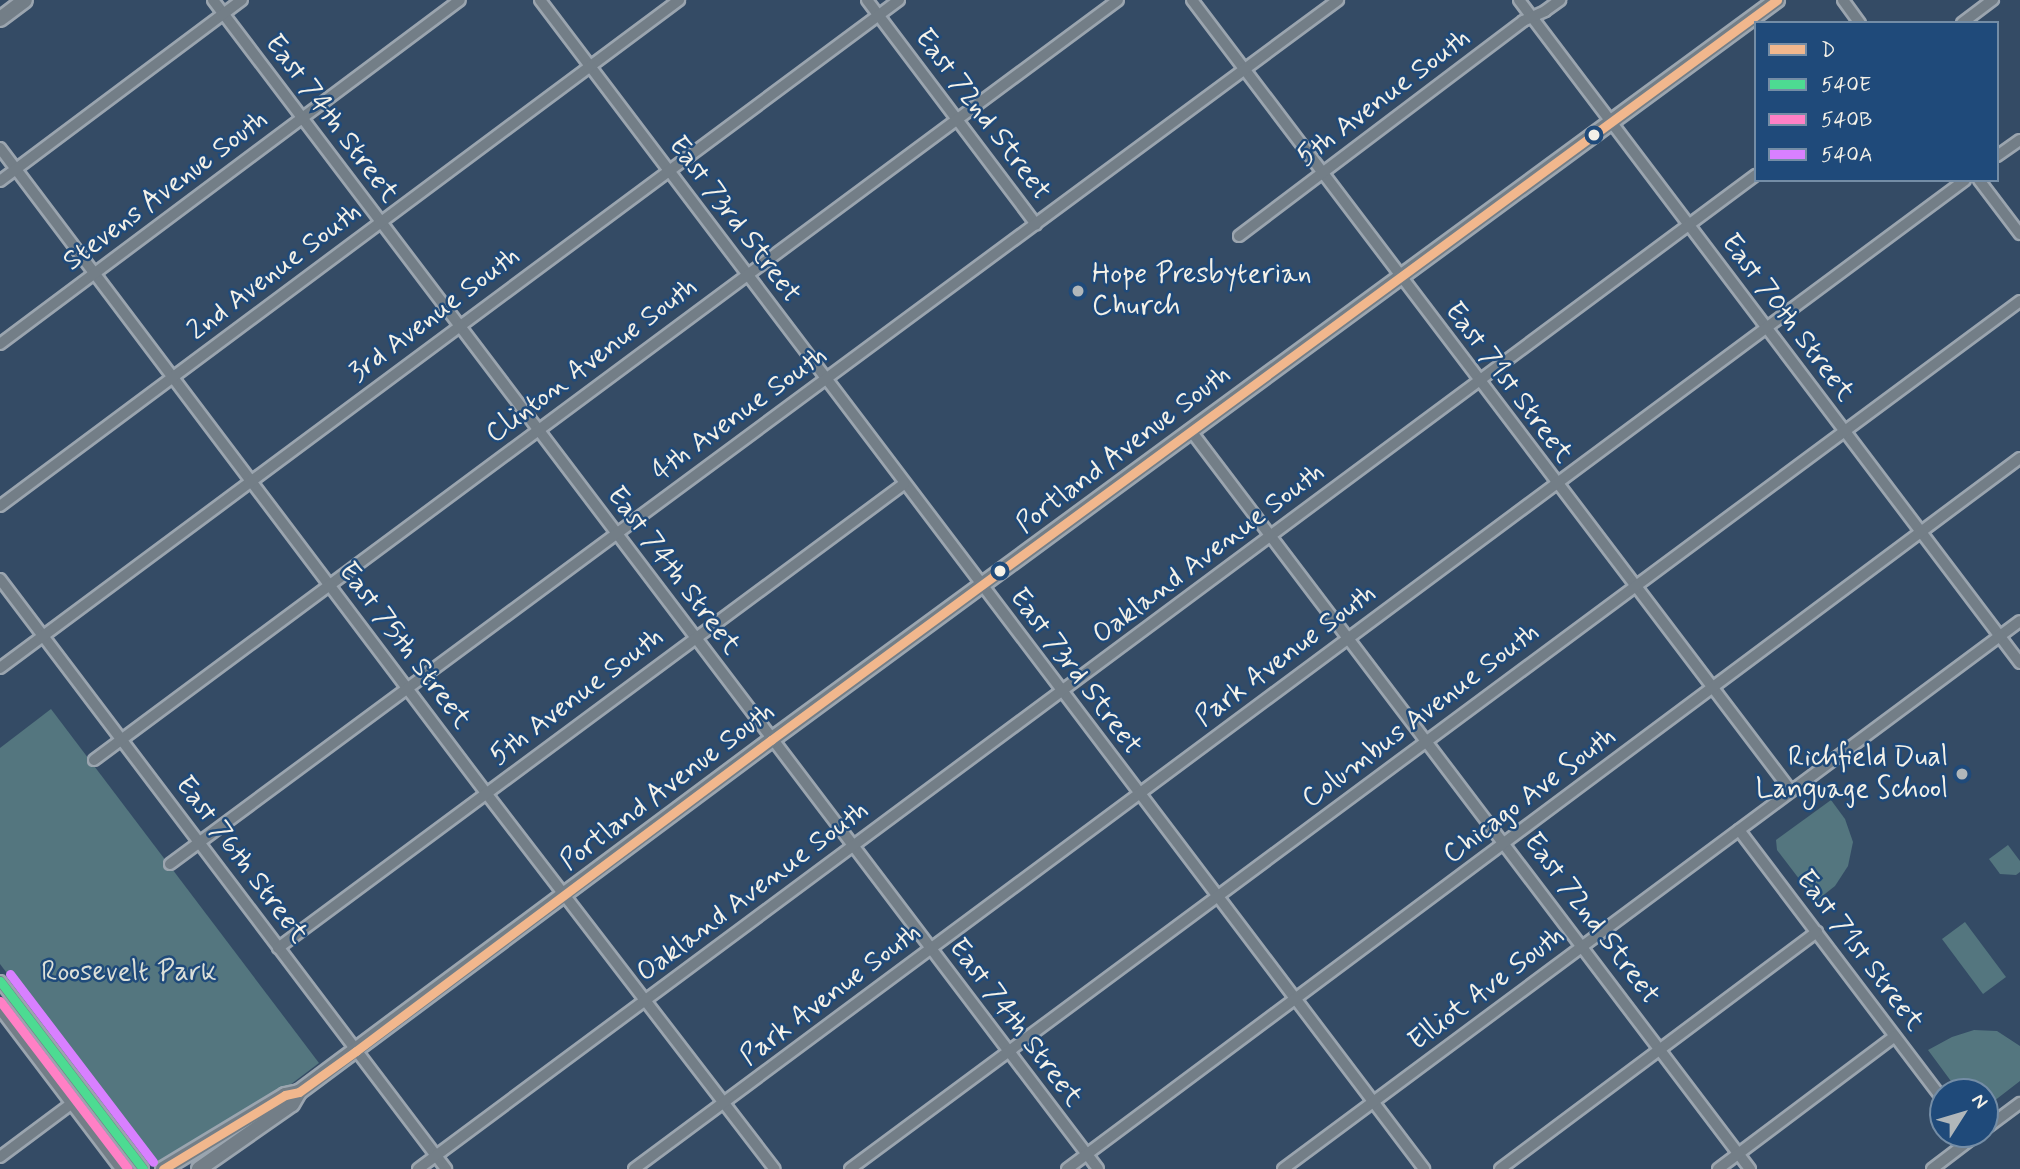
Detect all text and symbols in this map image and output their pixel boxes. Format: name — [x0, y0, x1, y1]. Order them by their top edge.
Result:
legend — [1754, 21, 1999, 182]
street label: East 72nd Street — [907, 23, 1057, 207]
street label: 5th Avenue South — [1292, 23, 1476, 173]
street label: East 74th Street — [257, 28, 405, 210]
text: D — [1821, 36, 1835, 64]
text: 540E — [1821, 71, 1871, 99]
street label: Stevens Avenue South — [54, 101, 278, 281]
text: 540B — [1821, 106, 1872, 134]
unlabelled marker — [1587, 128, 1601, 142]
street label: East 73rd Street — [661, 130, 807, 310]
text: 540A — [1821, 141, 1873, 169]
street label: 2nd Avenue South — [183, 197, 367, 347]
street label: East 70th Street — [1713, 228, 1861, 408]
street label: 3rd Avenue South — [344, 241, 526, 389]
place label: Hope Presbyterian Church — [1092, 258, 1311, 324]
street label: Clinton Avenue South — [479, 270, 705, 452]
marker: Hope Presbyterian Church — [1070, 283, 1086, 299]
street label: East 71st Street — [1436, 296, 1580, 470]
street label: 4th Avenue South — [648, 341, 832, 487]
street label: Portland Avenue South — [1008, 357, 1240, 543]
street label: Oakland Avenue South — [1092, 460, 1326, 648]
street label: East 74th Street — [599, 480, 747, 662]
street label: East 75th Street — [330, 556, 478, 736]
unlabelled marker — [993, 564, 1007, 578]
street label: Park Avenue South — [1188, 577, 1384, 735]
street label: East 73rd Street — [1002, 582, 1148, 762]
street label: Columbus Avenue South — [1297, 617, 1545, 815]
street label: 5th Avenue South — [485, 622, 669, 772]
street label: Portland Avenue South — [552, 694, 784, 880]
street label: Chicago Ave South — [1437, 720, 1623, 872]
place label: Richfield Dual Language School — [1754, 741, 1948, 807]
marker: Richfield Dual Language School — [1954, 766, 1970, 782]
street label: East 76th Street — [167, 770, 315, 950]
street label: Oakland Avenue South — [636, 798, 870, 986]
street label: East 72nd Street — [1516, 827, 1666, 1011]
street label: East 71st Street — [1787, 864, 1931, 1038]
street label: Park Avenue South — [733, 916, 929, 1074]
street label: Elliot Ave South — [1403, 920, 1571, 1058]
street label: East 74th Street — [941, 932, 1089, 1114]
park label: Roosevelt Park — [44, 956, 214, 990]
north arrow — [1929, 1078, 1999, 1148]
text: N — [1966, 1089, 1993, 1114]

